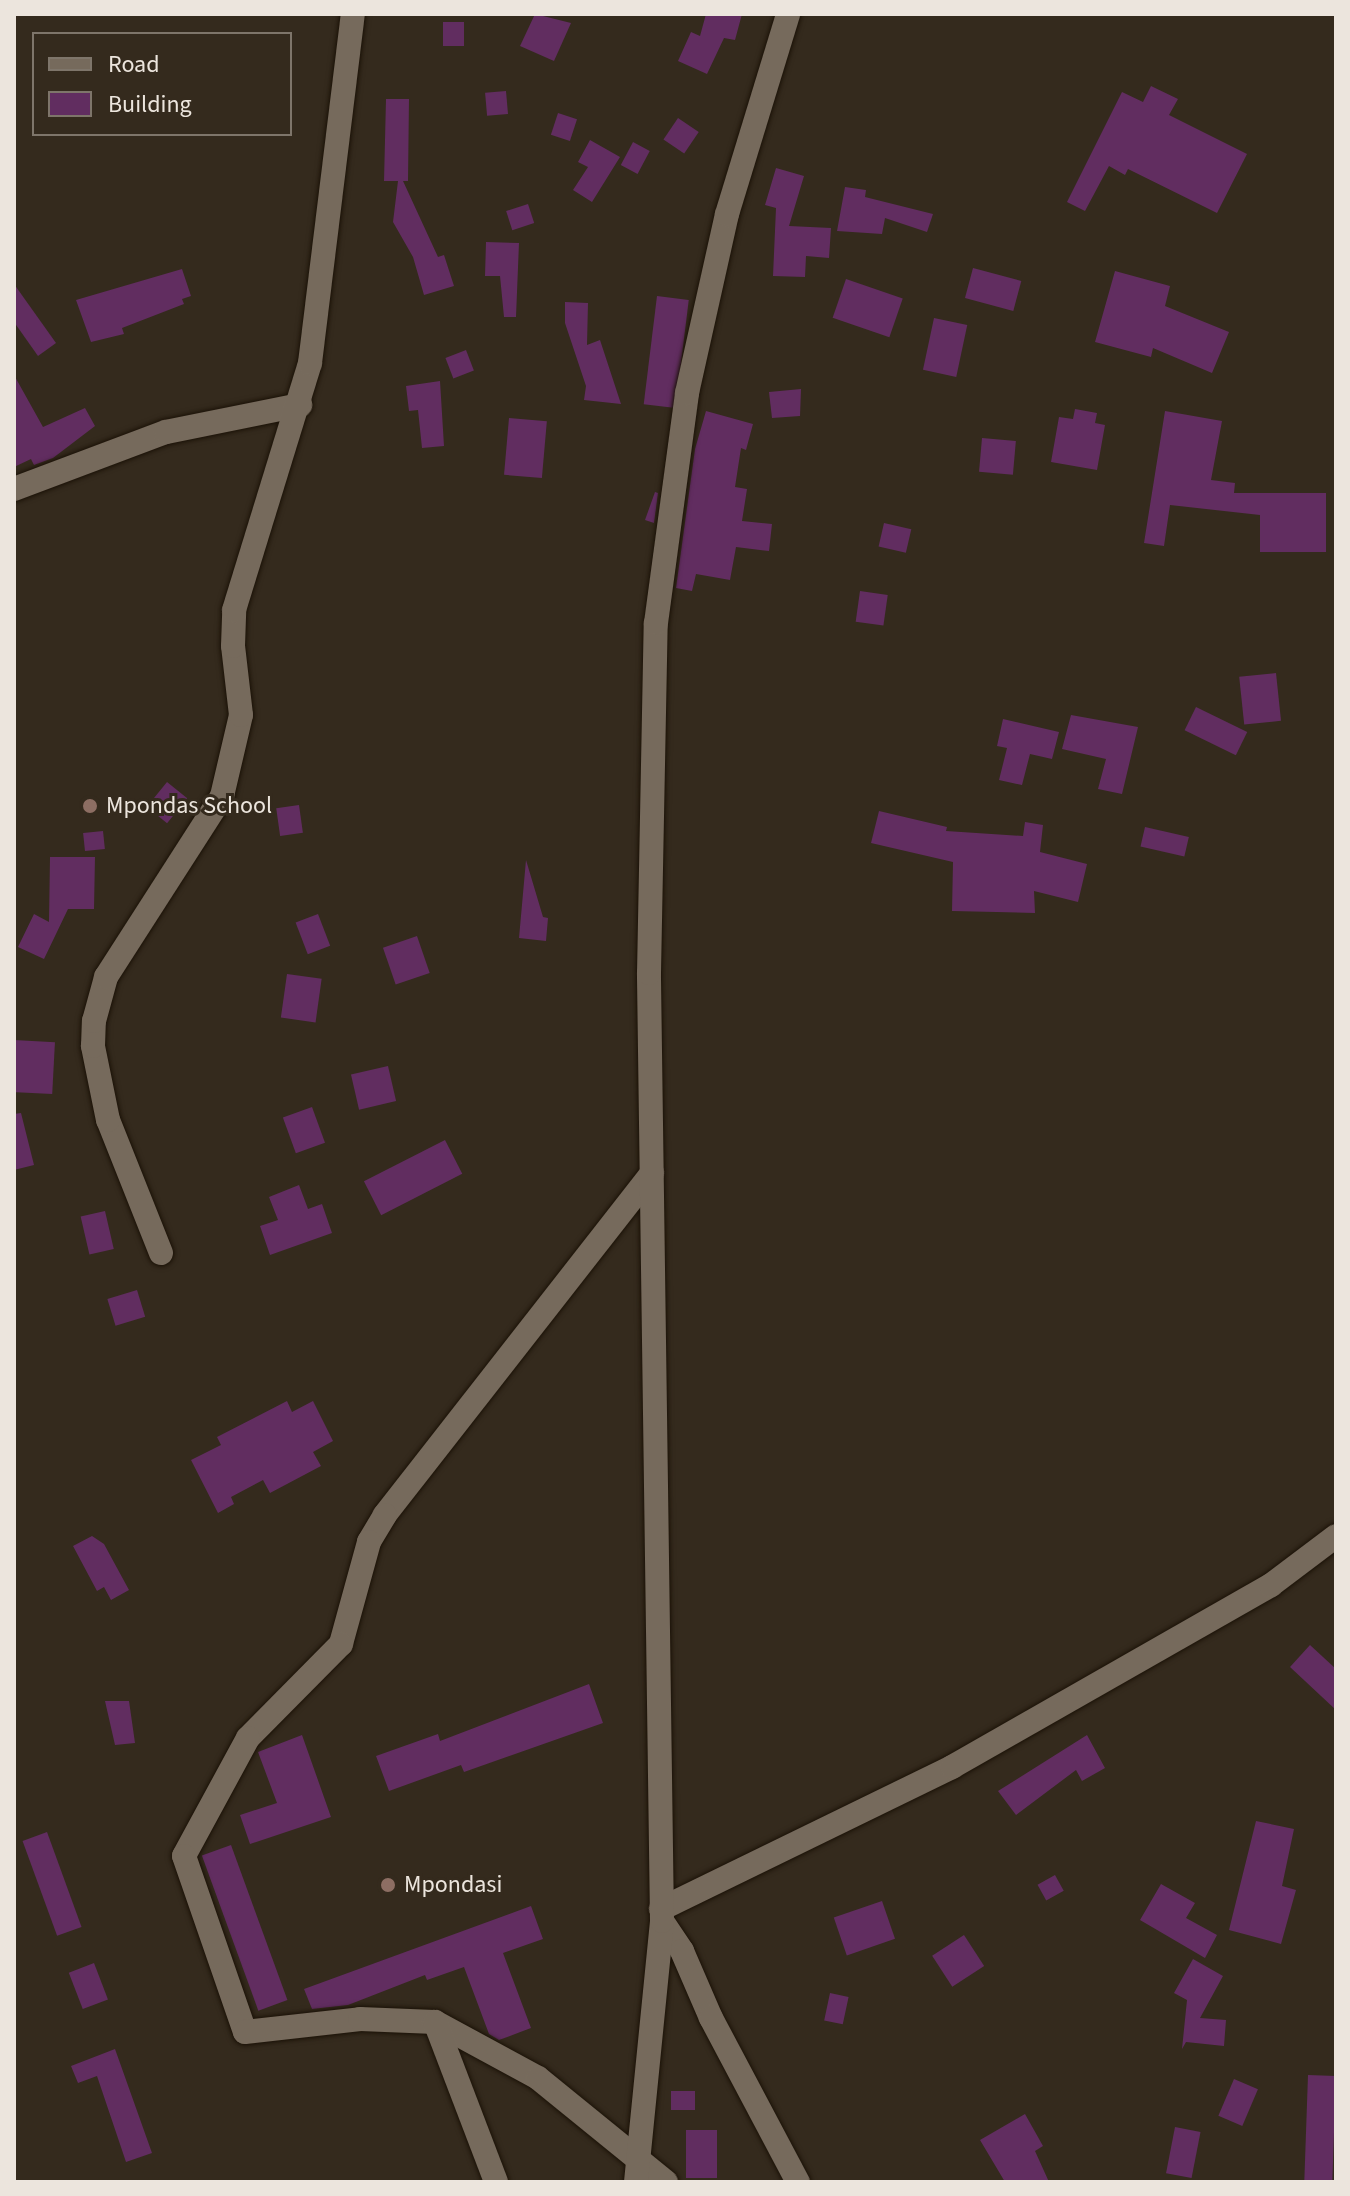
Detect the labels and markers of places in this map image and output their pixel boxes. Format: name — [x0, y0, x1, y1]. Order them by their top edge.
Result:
place label: Mpondas School — [106, 792, 272, 820]
marker: Mpondas School — [81, 797, 99, 815]
place label: Mpondasi — [404, 1871, 502, 1899]
marker: Mpondasi — [379, 1876, 397, 1894]

